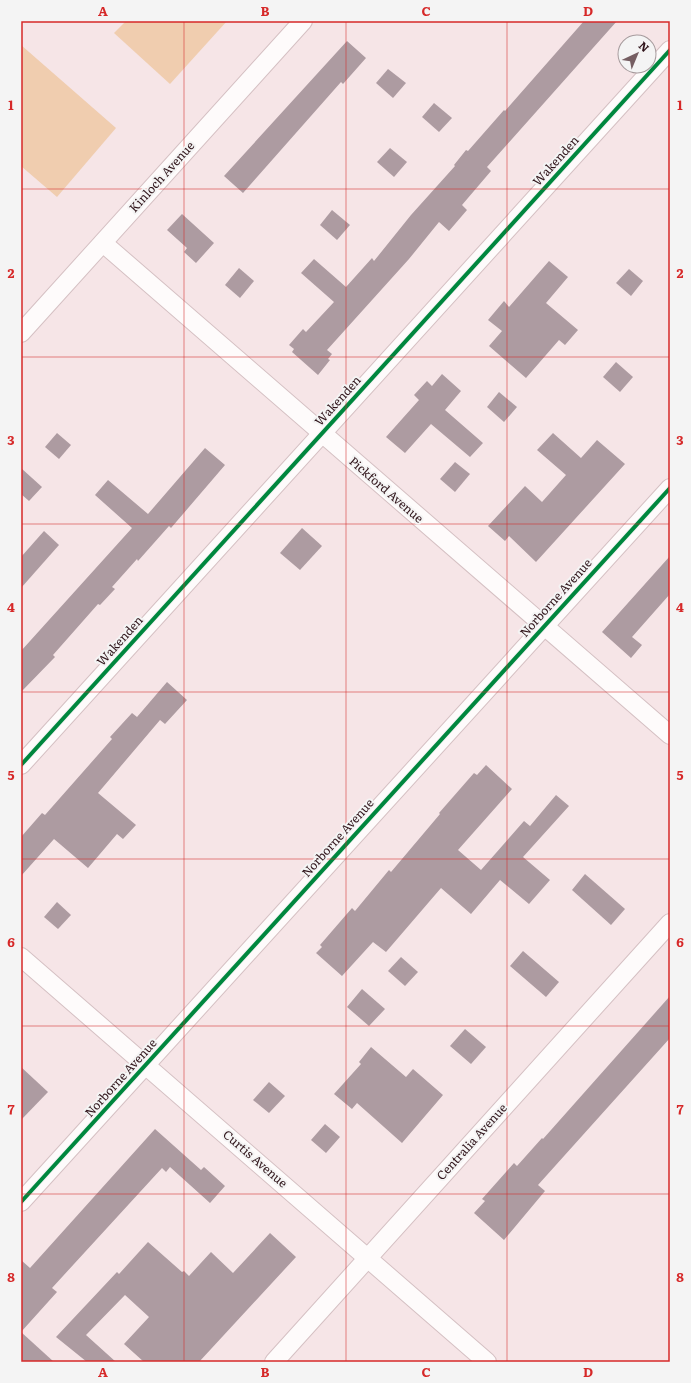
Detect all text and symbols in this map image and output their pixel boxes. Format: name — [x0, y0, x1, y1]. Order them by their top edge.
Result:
text: A — [98, 1, 108, 20]
text: B — [261, 1, 270, 20]
text: C — [421, 1, 431, 20]
text: D — [583, 1, 593, 20]
north arrow — [617, 34, 657, 74]
text: N — [636, 37, 654, 55]
text: 1 — [8, 95, 14, 114]
text: 1 — [677, 95, 683, 114]
street label: Wakenden — [528, 131, 583, 189]
street label: Kinloch Avenue — [124, 137, 198, 216]
text: 2 — [8, 263, 15, 282]
text: 2 — [677, 263, 684, 282]
street label: Wakenden — [310, 371, 365, 429]
text: 3 — [7, 430, 15, 449]
text: 3 — [676, 430, 684, 449]
street label: Pickford Avenue — [346, 452, 428, 527]
street label: Norborne Avenue — [515, 554, 595, 641]
text: 4 — [7, 597, 15, 616]
text: 4 — [676, 597, 684, 616]
street label: Wakenden — [92, 611, 147, 669]
text: 5 — [7, 765, 15, 784]
text: 5 — [676, 765, 684, 784]
street label: Norborne Avenue — [297, 794, 377, 881]
text: 6 — [7, 932, 15, 951]
text: 6 — [676, 932, 684, 951]
street label: Norborne Avenue — [80, 1034, 160, 1121]
text: 7 — [7, 1099, 15, 1118]
street label: Centralia Avenue — [432, 1099, 511, 1184]
text: 7 — [676, 1099, 684, 1118]
street label: Curtis Avenue — [219, 1125, 292, 1191]
text: 8 — [7, 1267, 15, 1286]
text: 8 — [676, 1267, 684, 1286]
text: A — [98, 1362, 108, 1381]
text: B — [261, 1362, 270, 1381]
text: C — [421, 1362, 431, 1381]
text: D — [583, 1362, 593, 1381]

